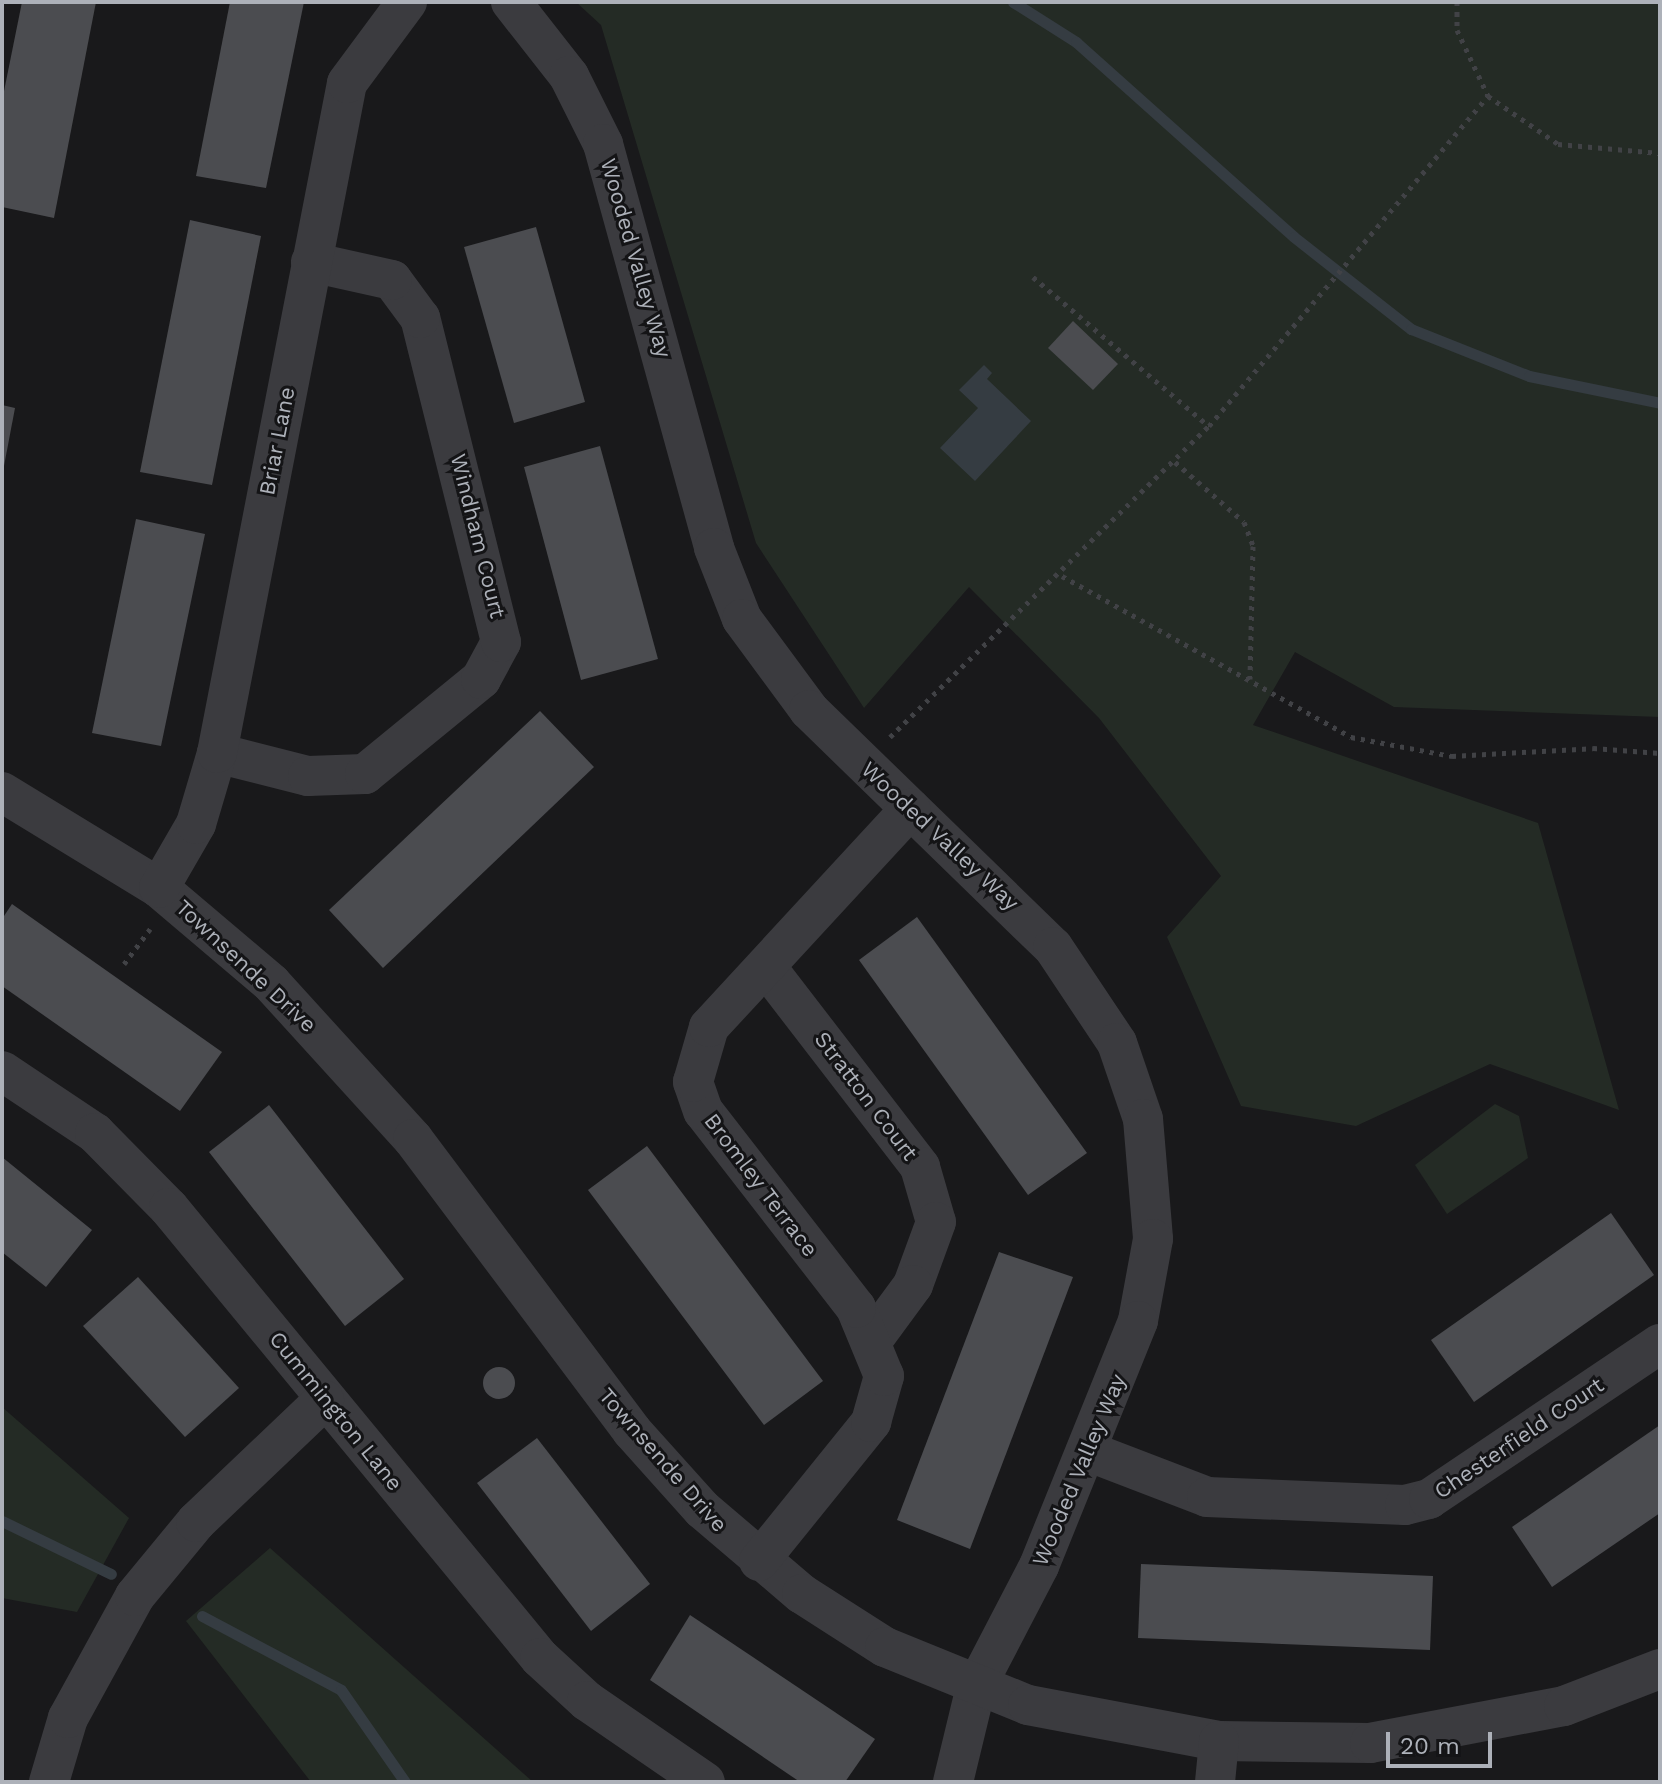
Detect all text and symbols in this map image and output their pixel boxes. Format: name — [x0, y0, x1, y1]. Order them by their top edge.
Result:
street label: Wooded Valley Way — [595, 154, 677, 362]
street label: Briar Lane — [254, 384, 300, 498]
street label: Windham Court — [445, 451, 511, 621]
street label: Wooded Valley Way — [855, 755, 1025, 917]
street label: Townsende Drive — [170, 894, 322, 1038]
street label: Stratton Court — [809, 1026, 923, 1166]
street label: Bromley Terrace — [698, 1108, 824, 1262]
street label: Cummington Lane — [264, 1326, 408, 1496]
street label: Wooded Valley Way — [1026, 1369, 1132, 1571]
street label: Chesterfield Court — [1429, 1372, 1609, 1504]
street label: Townsende Drive — [593, 1383, 733, 1537]
scale bar — [1390, 1716, 1496, 1766]
text: 20 m — [1400, 1732, 1460, 1760]

